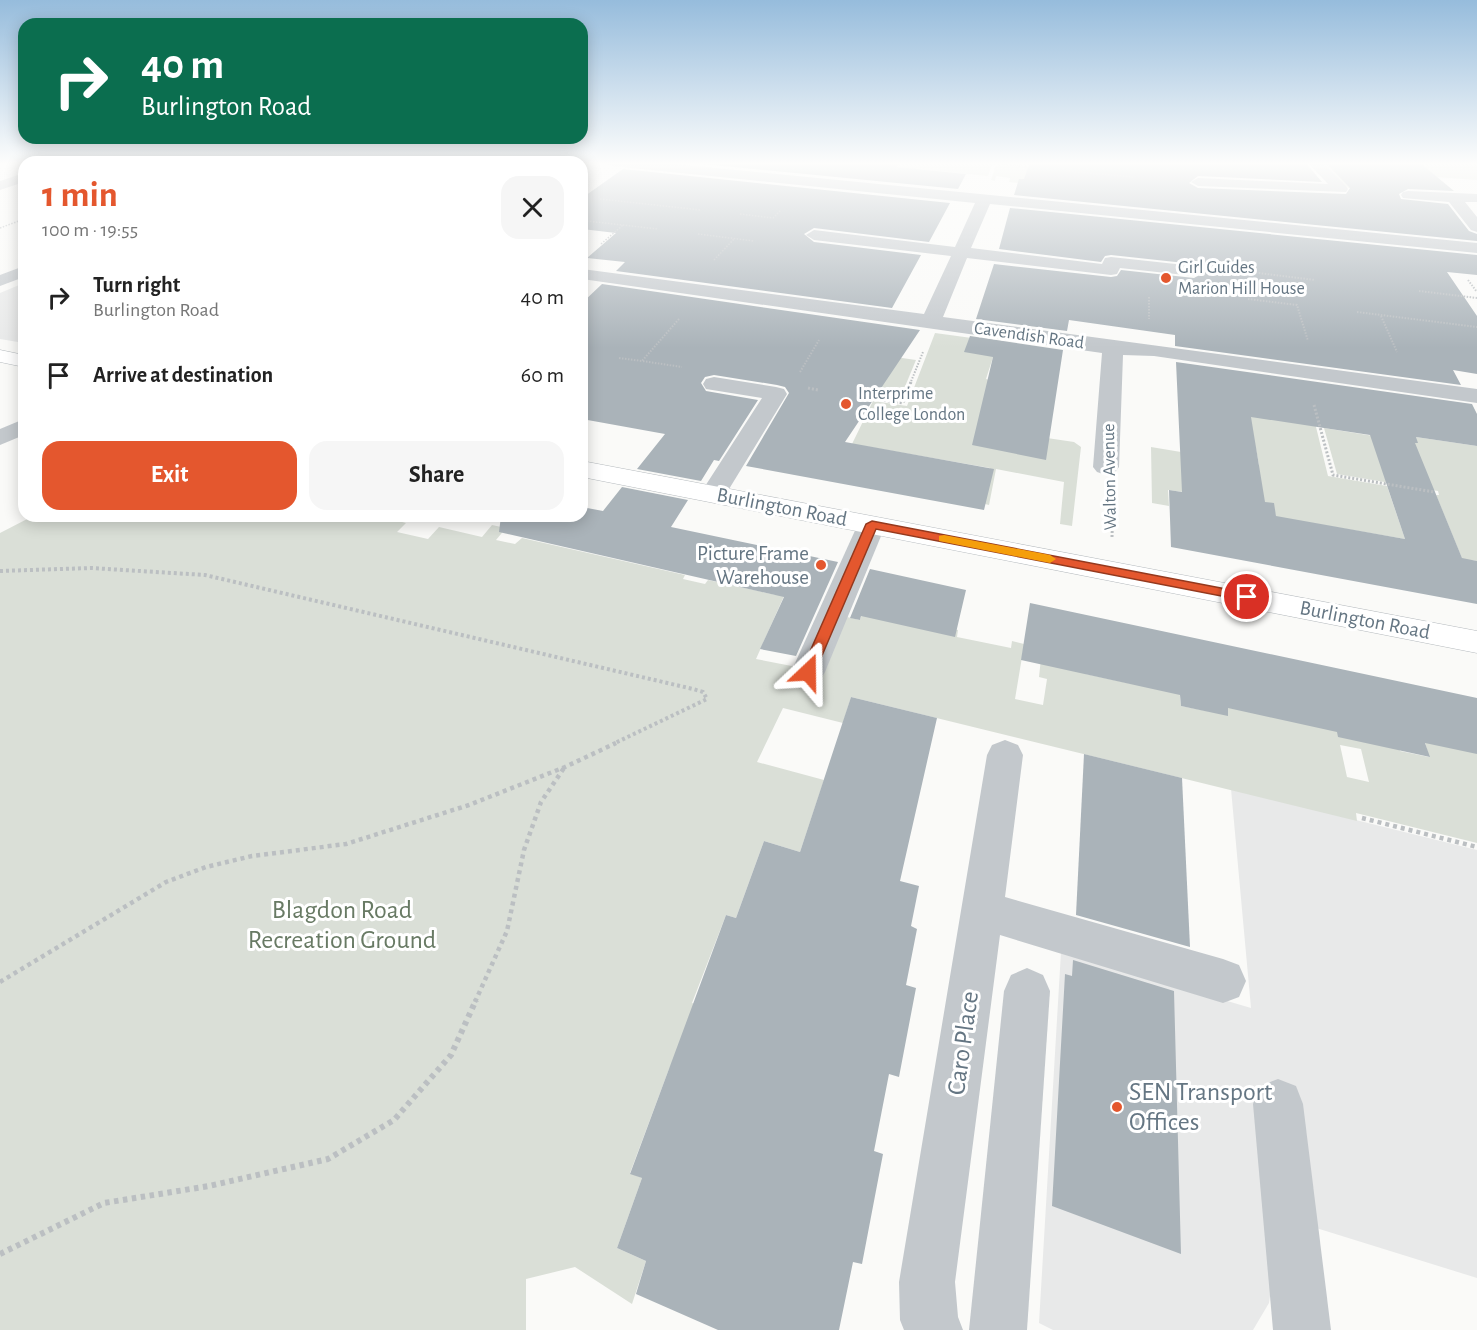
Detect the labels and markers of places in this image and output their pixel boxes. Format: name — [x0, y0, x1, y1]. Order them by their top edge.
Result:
place label: Girl Guides Marion Hill House — [1178, 259, 1305, 298]
marker: Girl Guides Marion Hill House — [1159, 271, 1173, 285]
place label: Interprime College London — [858, 385, 965, 424]
marker: Interprime College London — [839, 397, 853, 411]
place label: Picture Frame Warehouse — [697, 543, 809, 588]
marker: Picture Frame Warehouse — [814, 558, 828, 572]
pin — [1221, 571, 1272, 622]
place label: SEN Transport Offices — [1129, 1079, 1272, 1135]
marker: SEN Transport Offices — [1110, 1100, 1124, 1114]

